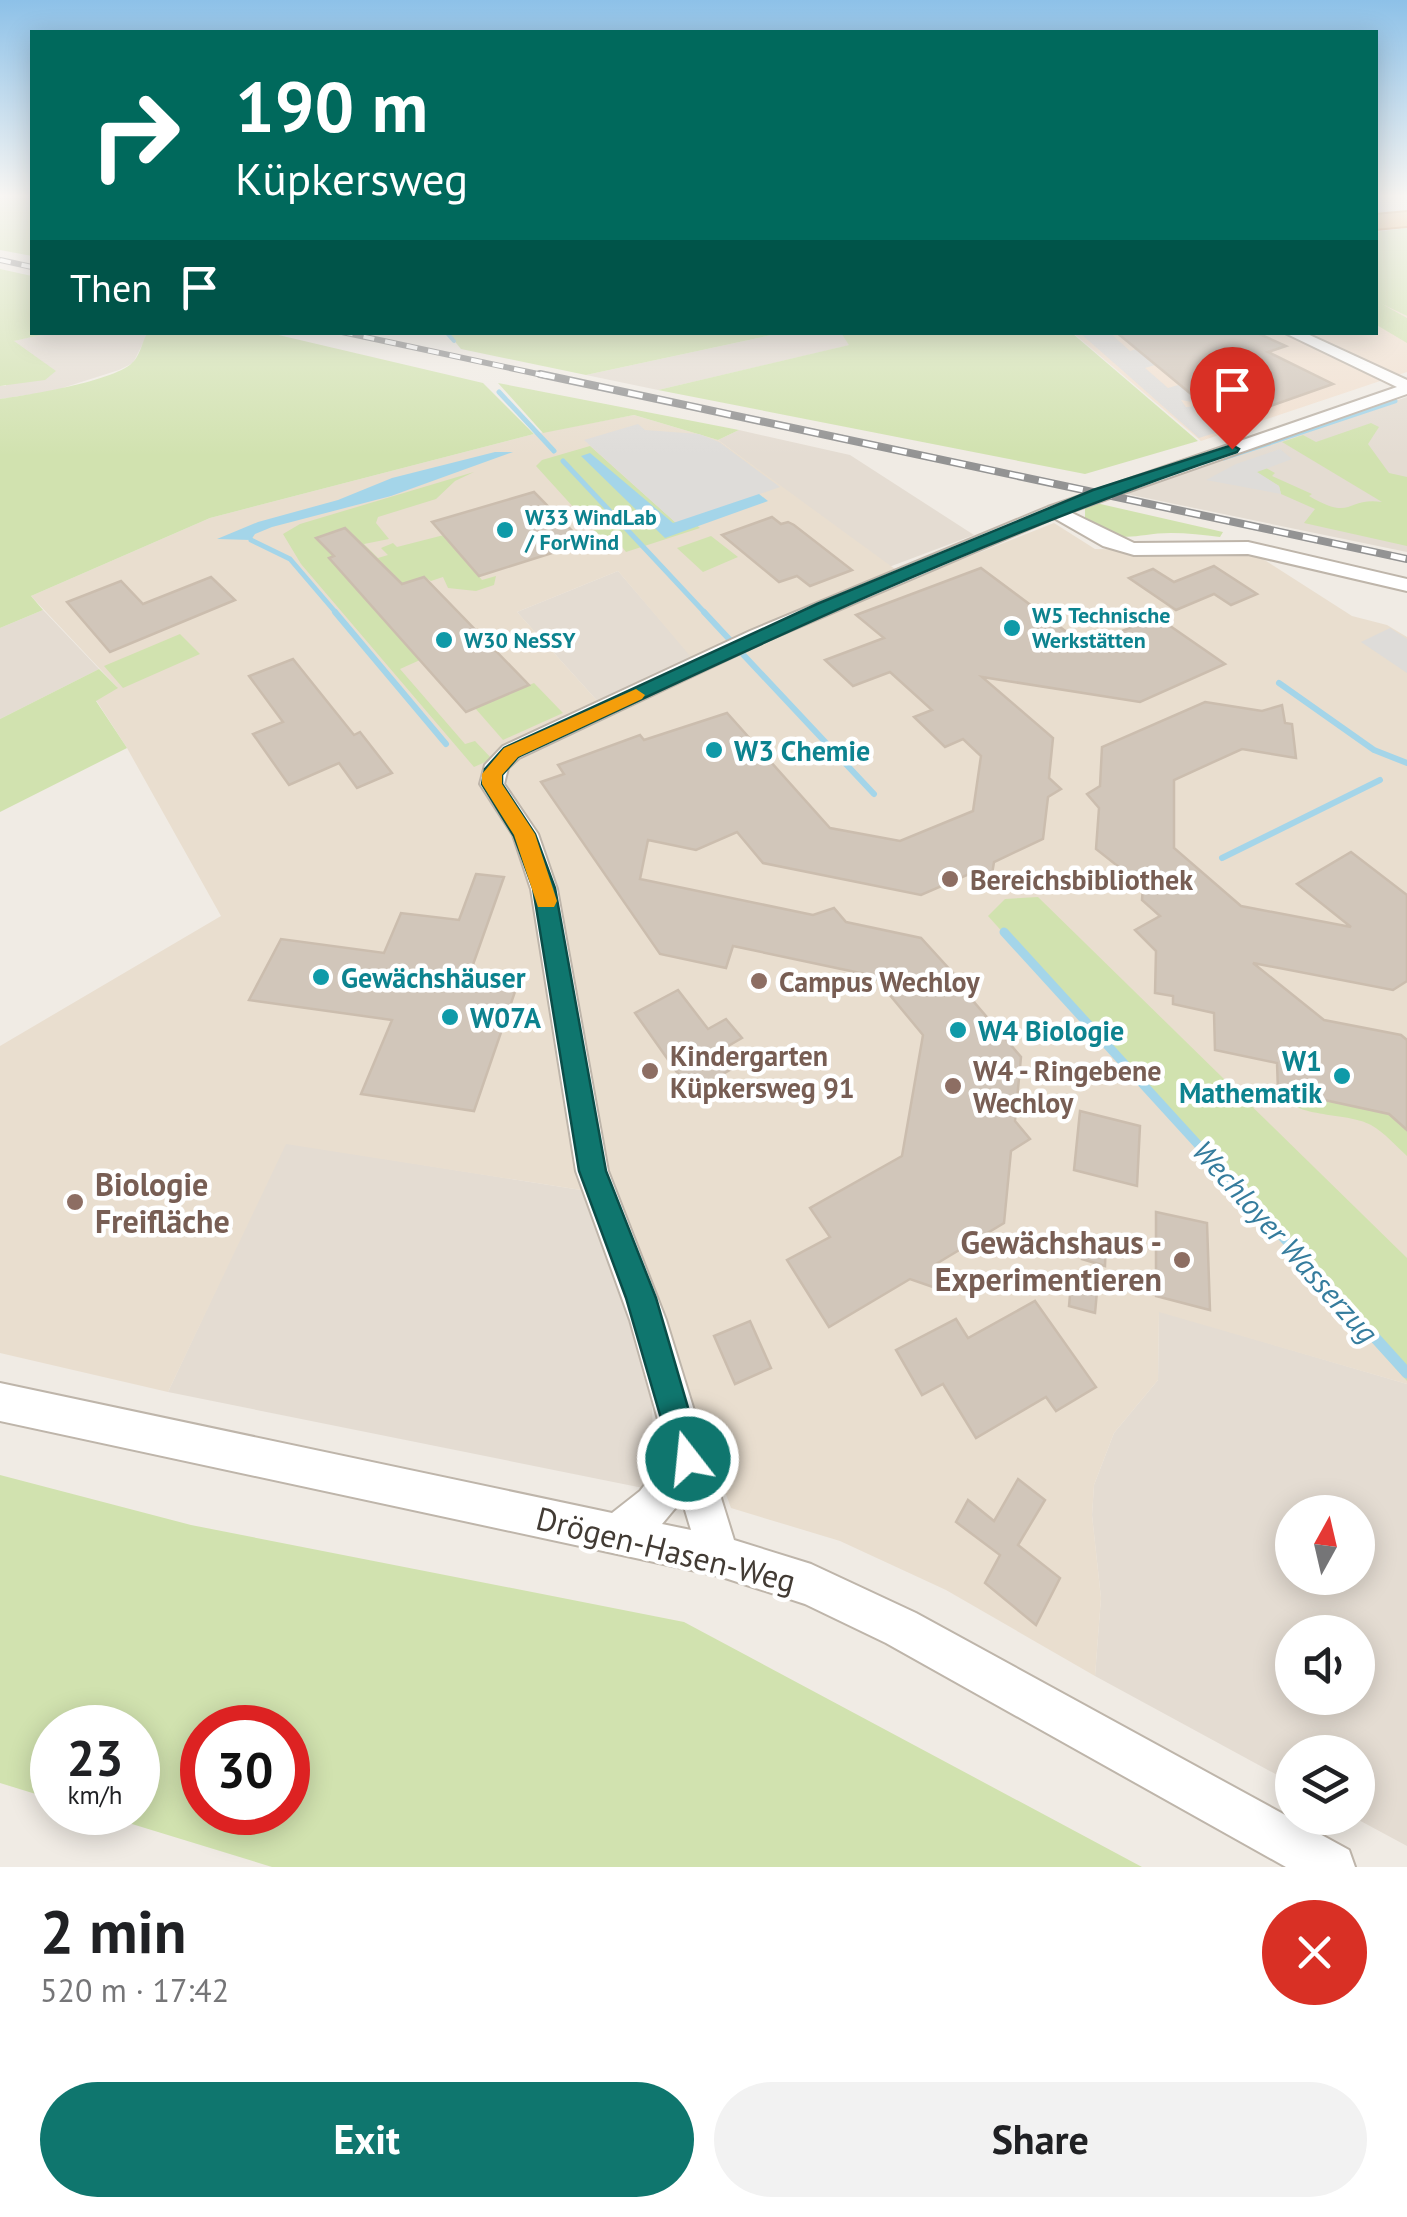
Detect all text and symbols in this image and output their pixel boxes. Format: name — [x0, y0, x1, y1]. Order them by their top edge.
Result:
text: 190 m — [235, 61, 428, 151]
icon: right — [70, 70, 200, 200]
text: Küpkersweg — [235, 149, 468, 207]
icon: arrive — [172, 260, 227, 315]
text: Then — [70, 263, 152, 312]
pin — [1190, 347, 1275, 450]
icon: arrive — [1205, 362, 1260, 417]
place label: W33 WindLab / ForWind — [524, 503, 657, 556]
marker: W33 WindLab / ForWind — [494, 519, 516, 541]
place label: W5 Technische Werkstätten — [1032, 601, 1170, 654]
marker: W5 Technische Werkstätten — [1001, 617, 1023, 639]
place label: W30 NeSSY — [464, 626, 576, 654]
marker: W30 NeSSY — [433, 629, 455, 651]
place label: W3 Chemie — [734, 732, 870, 769]
marker: W3 Chemie — [703, 739, 725, 761]
place label: Bereichsbibliothek — [970, 861, 1193, 898]
marker: Bereichsbibliothek — [939, 868, 961, 890]
place label: Gewächshäuser — [341, 959, 526, 996]
place label: Campus Wechloy — [779, 963, 980, 1000]
marker: Gewächshäuser — [310, 966, 332, 988]
marker: Campus Wechloy — [748, 970, 770, 992]
place label: W07A — [470, 999, 541, 1036]
marker: W07A — [439, 1006, 461, 1028]
place label: W4 Biologie — [978, 1012, 1124, 1049]
marker: W4 Biologie — [947, 1019, 969, 1041]
place label: Kindergarten Küpkersweg 91 — [670, 1037, 855, 1106]
place label: W1 Mathematik — [1179, 1042, 1322, 1111]
place label: W4 - Ringebene Wechloy — [973, 1052, 1161, 1121]
marker: Kindergarten Küpkersweg 91 — [639, 1060, 661, 1082]
marker: W1 Mathematik — [1331, 1065, 1353, 1087]
marker: W4 - Ringebene Wechloy — [942, 1075, 964, 1097]
water label: Wechloyer Wasserzug — [1185, 1131, 1387, 1351]
place label: Biologie Freifläche — [95, 1163, 230, 1242]
marker: Biologie Freifläche — [64, 1191, 86, 1213]
place label: Gewächshaus - Experimentieren — [935, 1221, 1162, 1300]
marker: Gewächshaus - Experimentieren — [1171, 1249, 1193, 1271]
position arrow — [636, 1407, 740, 1511]
north arrow — [1275, 1495, 1375, 1595]
map controls — [1275, 1495, 1375, 1835]
street label: Drögen-Hasen-Weg — [532, 1496, 800, 1602]
button: sound — [1275, 1615, 1375, 1715]
speed limit sign: 30 — [180, 1705, 310, 1835]
text: 23 — [67, 1725, 123, 1790]
button: layers — [1275, 1735, 1375, 1835]
text: km/h — [68, 1779, 122, 1811]
text: 2 min — [40, 1892, 186, 1970]
button: close — [1262, 1900, 1367, 2005]
text: 520 m · 17:42 — [40, 1969, 229, 2011]
button: Exit — [40, 2082, 694, 2197]
button: Share — [714, 2082, 1367, 2197]

